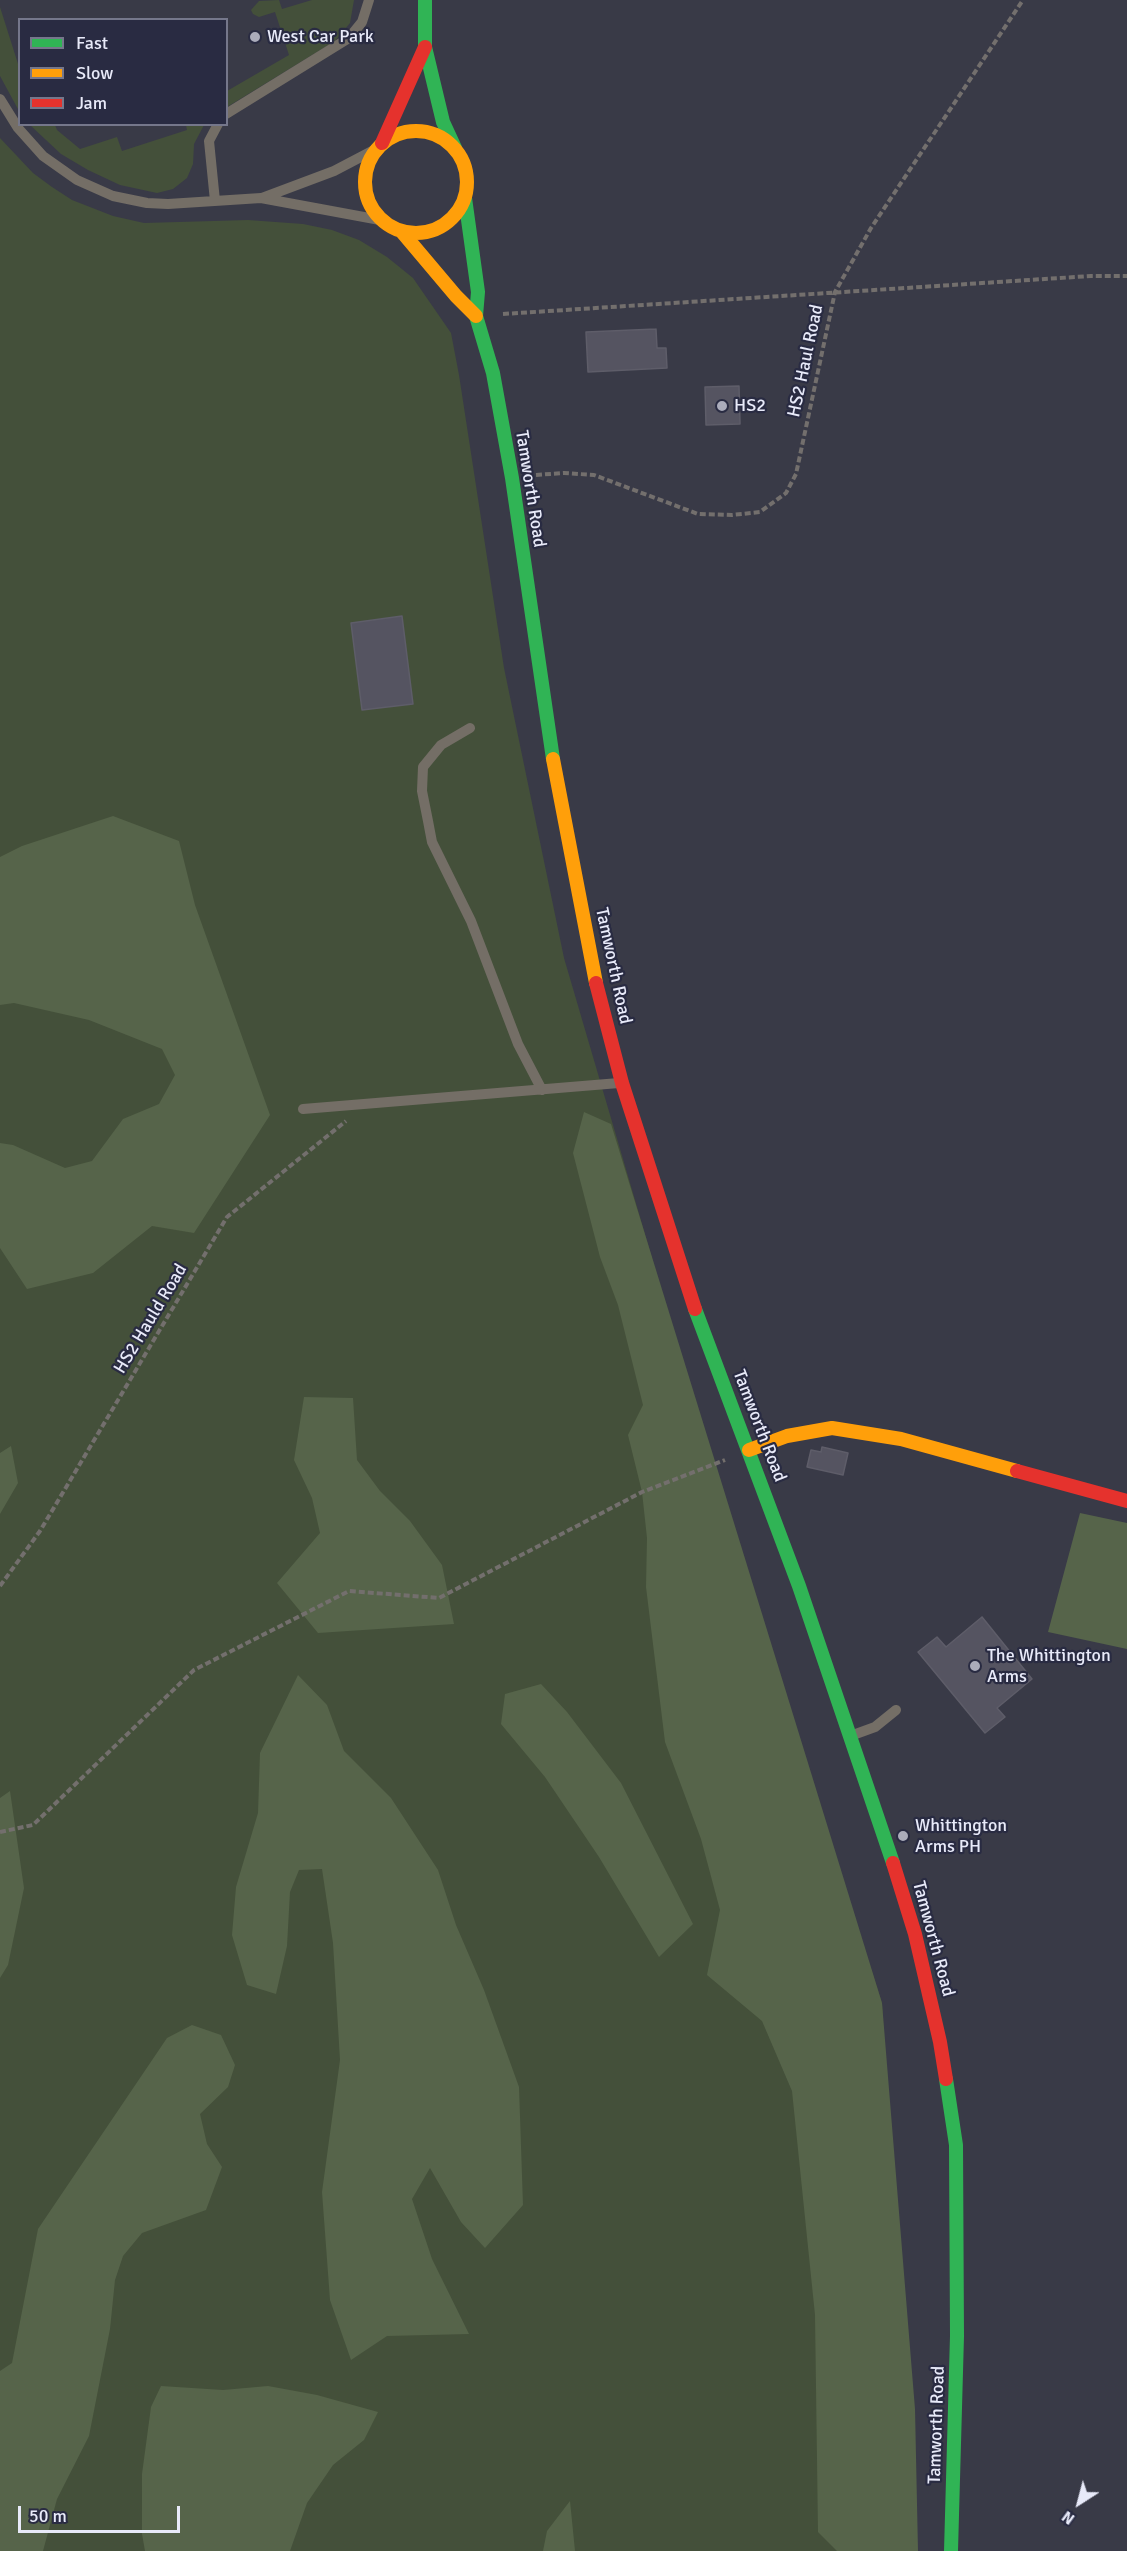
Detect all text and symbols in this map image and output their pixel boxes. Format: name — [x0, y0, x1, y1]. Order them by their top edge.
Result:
legend — [18, 18, 228, 126]
place label: West Car Park — [267, 26, 374, 48]
marker: West Car Park — [248, 30, 262, 44]
text: Fast — [76, 32, 108, 54]
text: Slow — [76, 62, 113, 84]
text: Jam — [76, 92, 107, 114]
street label: HS2 Haul Road — [784, 303, 828, 419]
place label: HS2 — [734, 395, 766, 417]
marker: HS2 — [715, 399, 729, 413]
street label: Tamworth Road — [510, 429, 550, 549]
street label: Tamworth Road — [590, 906, 636, 1026]
street label: HS2 Hauld Road — [110, 1260, 192, 1378]
street label: Tamworth Road — [728, 1367, 790, 1485]
place label: The Whittington Arms — [987, 1645, 1111, 1688]
marker: The Whittington Arms — [968, 1659, 982, 1673]
place label: Whittington Arms PH — [915, 1815, 1007, 1858]
marker: Whittington Arms PH — [896, 1829, 910, 1843]
street label: Tamworth Road — [907, 1879, 959, 1999]
street label: Tamworth Road — [924, 2365, 950, 2485]
north arrow — [1049, 2473, 1109, 2533]
scale bar — [21, 2494, 183, 2532]
text: 50 m — [29, 2505, 67, 2527]
text: N — [1058, 2506, 1079, 2529]

